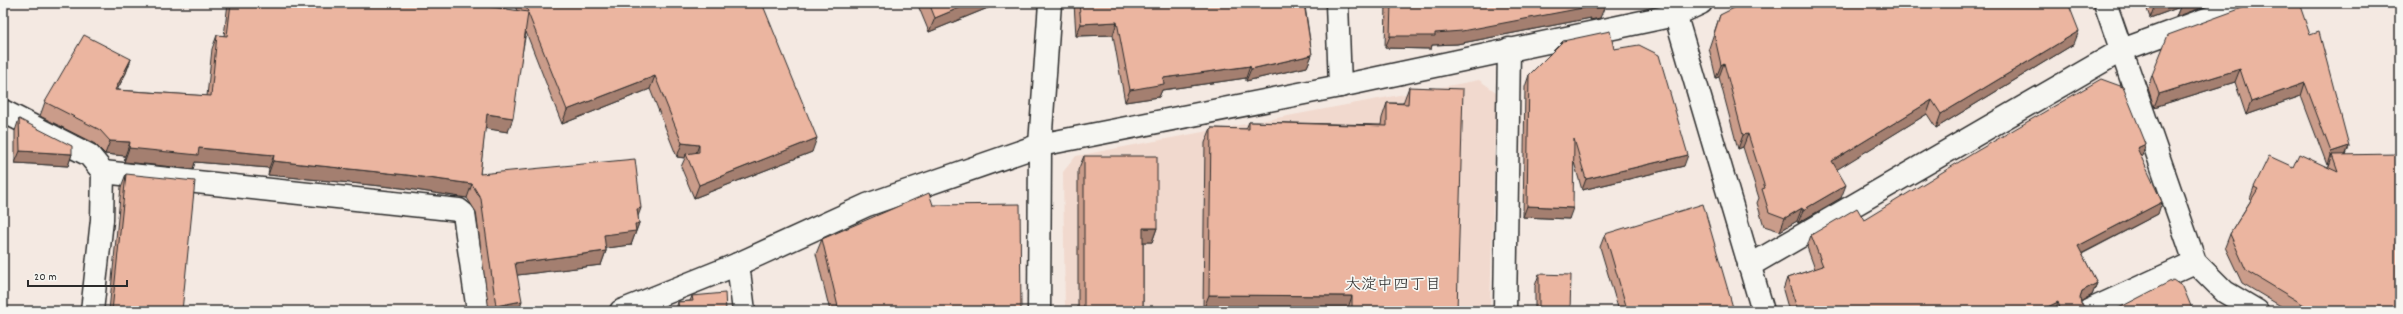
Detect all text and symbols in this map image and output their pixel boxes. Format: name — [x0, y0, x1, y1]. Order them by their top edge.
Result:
scale bar — [28, 262, 127, 288]
text: 20 m — [34, 269, 57, 286]
district label: 大淀中四丁目 — [1345, 274, 1441, 297]

